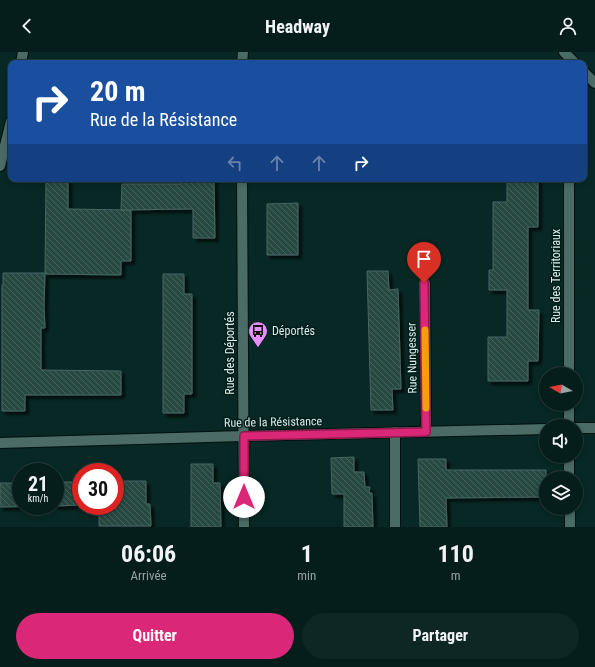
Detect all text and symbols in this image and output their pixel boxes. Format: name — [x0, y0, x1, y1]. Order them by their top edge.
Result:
icon: back — [16, 15, 38, 37]
icon: person — [557, 15, 579, 37]
text: Headway — [265, 16, 330, 37]
text: 20 m — [90, 75, 146, 108]
icon: right — [24, 76, 76, 128]
text: Rue de la Résistance — [90, 109, 237, 130]
icon: left — [224, 152, 246, 174]
icon: ahead — [266, 152, 288, 174]
icon: ahead — [308, 152, 330, 174]
icon: right — [350, 152, 372, 174]
street label: Rue des Territoriaux — [549, 229, 563, 323]
pin — [407, 242, 441, 283]
icon: arrive — [413, 248, 435, 270]
street label: Rue des Déportés — [223, 311, 237, 395]
bus stop icon: Déportés — [247, 320, 269, 348]
street label: Rue Nungesser — [404, 322, 420, 394]
place label: Déportés — [272, 324, 315, 338]
north arrow — [539, 367, 583, 411]
map controls — [539, 367, 583, 515]
street label: Rue de la Résistance — [224, 414, 323, 430]
button: sound — [539, 419, 583, 463]
speed limit sign: 30 — [72, 463, 124, 515]
button: layers — [539, 471, 583, 515]
text: 21 — [28, 472, 48, 496]
position arrow — [223, 476, 265, 518]
text: km/h — [28, 493, 48, 504]
text: 06:06 — [121, 540, 176, 568]
text: 1 — [301, 540, 313, 568]
text: 110 — [437, 540, 474, 568]
text: Arrivée — [131, 568, 167, 583]
text: min — [297, 568, 316, 583]
text: m — [451, 568, 461, 583]
button: Quitter — [16, 613, 294, 659]
button: Partager — [302, 613, 579, 659]

